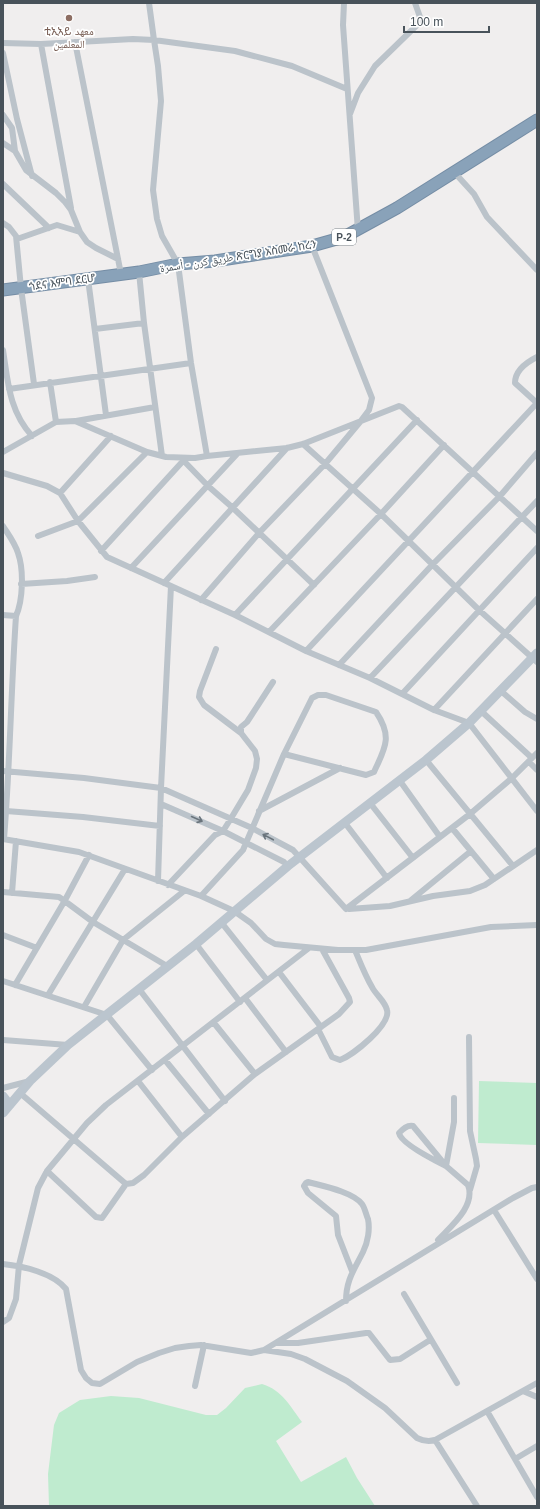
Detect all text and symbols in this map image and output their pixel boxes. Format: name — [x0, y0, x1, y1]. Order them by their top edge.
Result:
scale bar — [404, 8, 489, 34]
marker: ቲኢኣይ معهد المعلمين — [64, 13, 74, 23]
text: 100 m — [410, 15, 443, 29]
place label: ቲኢኣይ معهد المعلمين — [44, 25, 94, 51]
road number: P-2 — [332, 229, 356, 245]
street label: طريق كرن - أسمرة ጽርግያ አስመራ ከረን — [159, 237, 318, 275]
street label: ጎደና እምባ ደርሆ — [28, 271, 96, 293]
one-way arrow — [190, 816, 202, 823]
one-way arrow — [262, 832, 274, 840]

